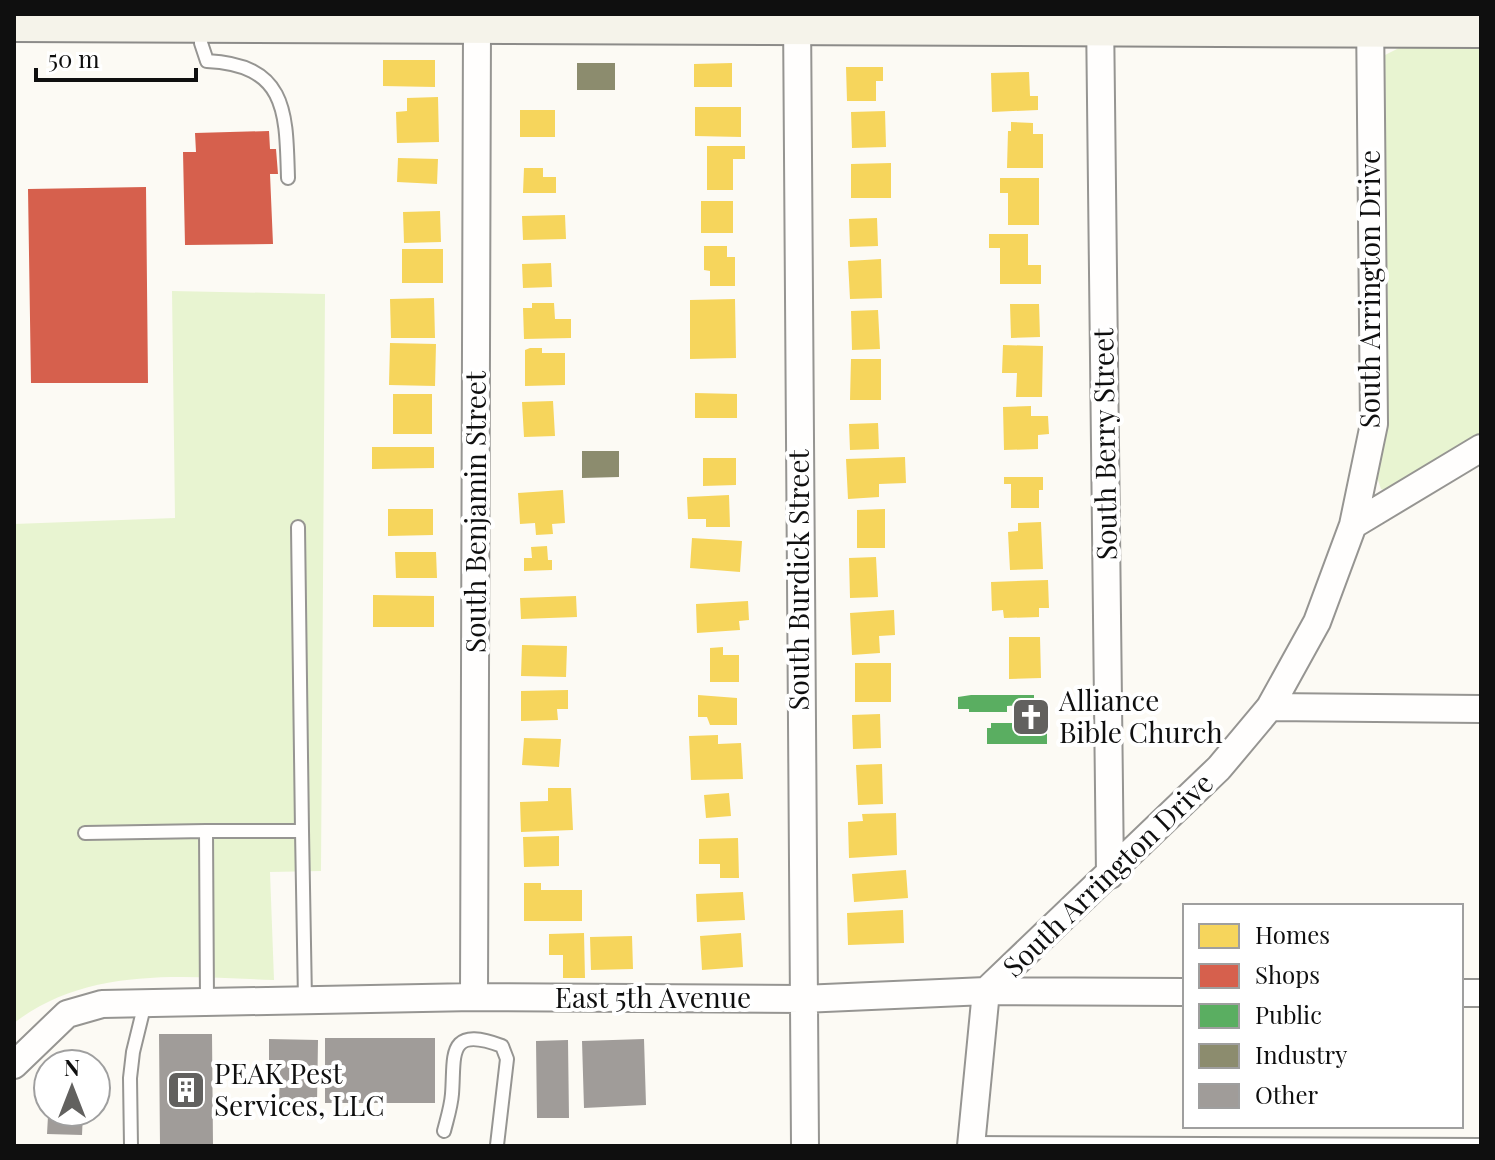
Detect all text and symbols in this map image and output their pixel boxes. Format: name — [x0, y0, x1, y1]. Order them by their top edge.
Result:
scale bar — [36, 32, 196, 82]
text: 50 m — [48, 42, 100, 74]
street label: South Arrington Drive — [1350, 150, 1387, 428]
street label: South Berry Street — [1083, 327, 1124, 560]
street label: South Benjamin Street — [456, 370, 493, 653]
street label: South Burdick Street — [779, 448, 816, 711]
place label: Alliance Bible Church — [1058, 681, 1223, 750]
church icon: Alliance Bible Church — [1010, 696, 1052, 738]
street label: South Arrington Drive — [994, 764, 1220, 984]
legend — [1183, 904, 1463, 1128]
text: Homes — [1255, 918, 1330, 950]
text: Shops — [1255, 958, 1320, 990]
street label: East 5th Avenue — [555, 978, 751, 1015]
text: Public — [1255, 998, 1322, 1030]
text: Industry — [1255, 1038, 1347, 1070]
north arrow — [32, 1048, 112, 1128]
text: N — [64, 1052, 80, 1082]
place label: PEAK Pest Services, LLC — [214, 1054, 384, 1123]
building icon: PEAK Pest Services, LLC — [165, 1069, 207, 1111]
text: Other — [1255, 1078, 1319, 1110]

